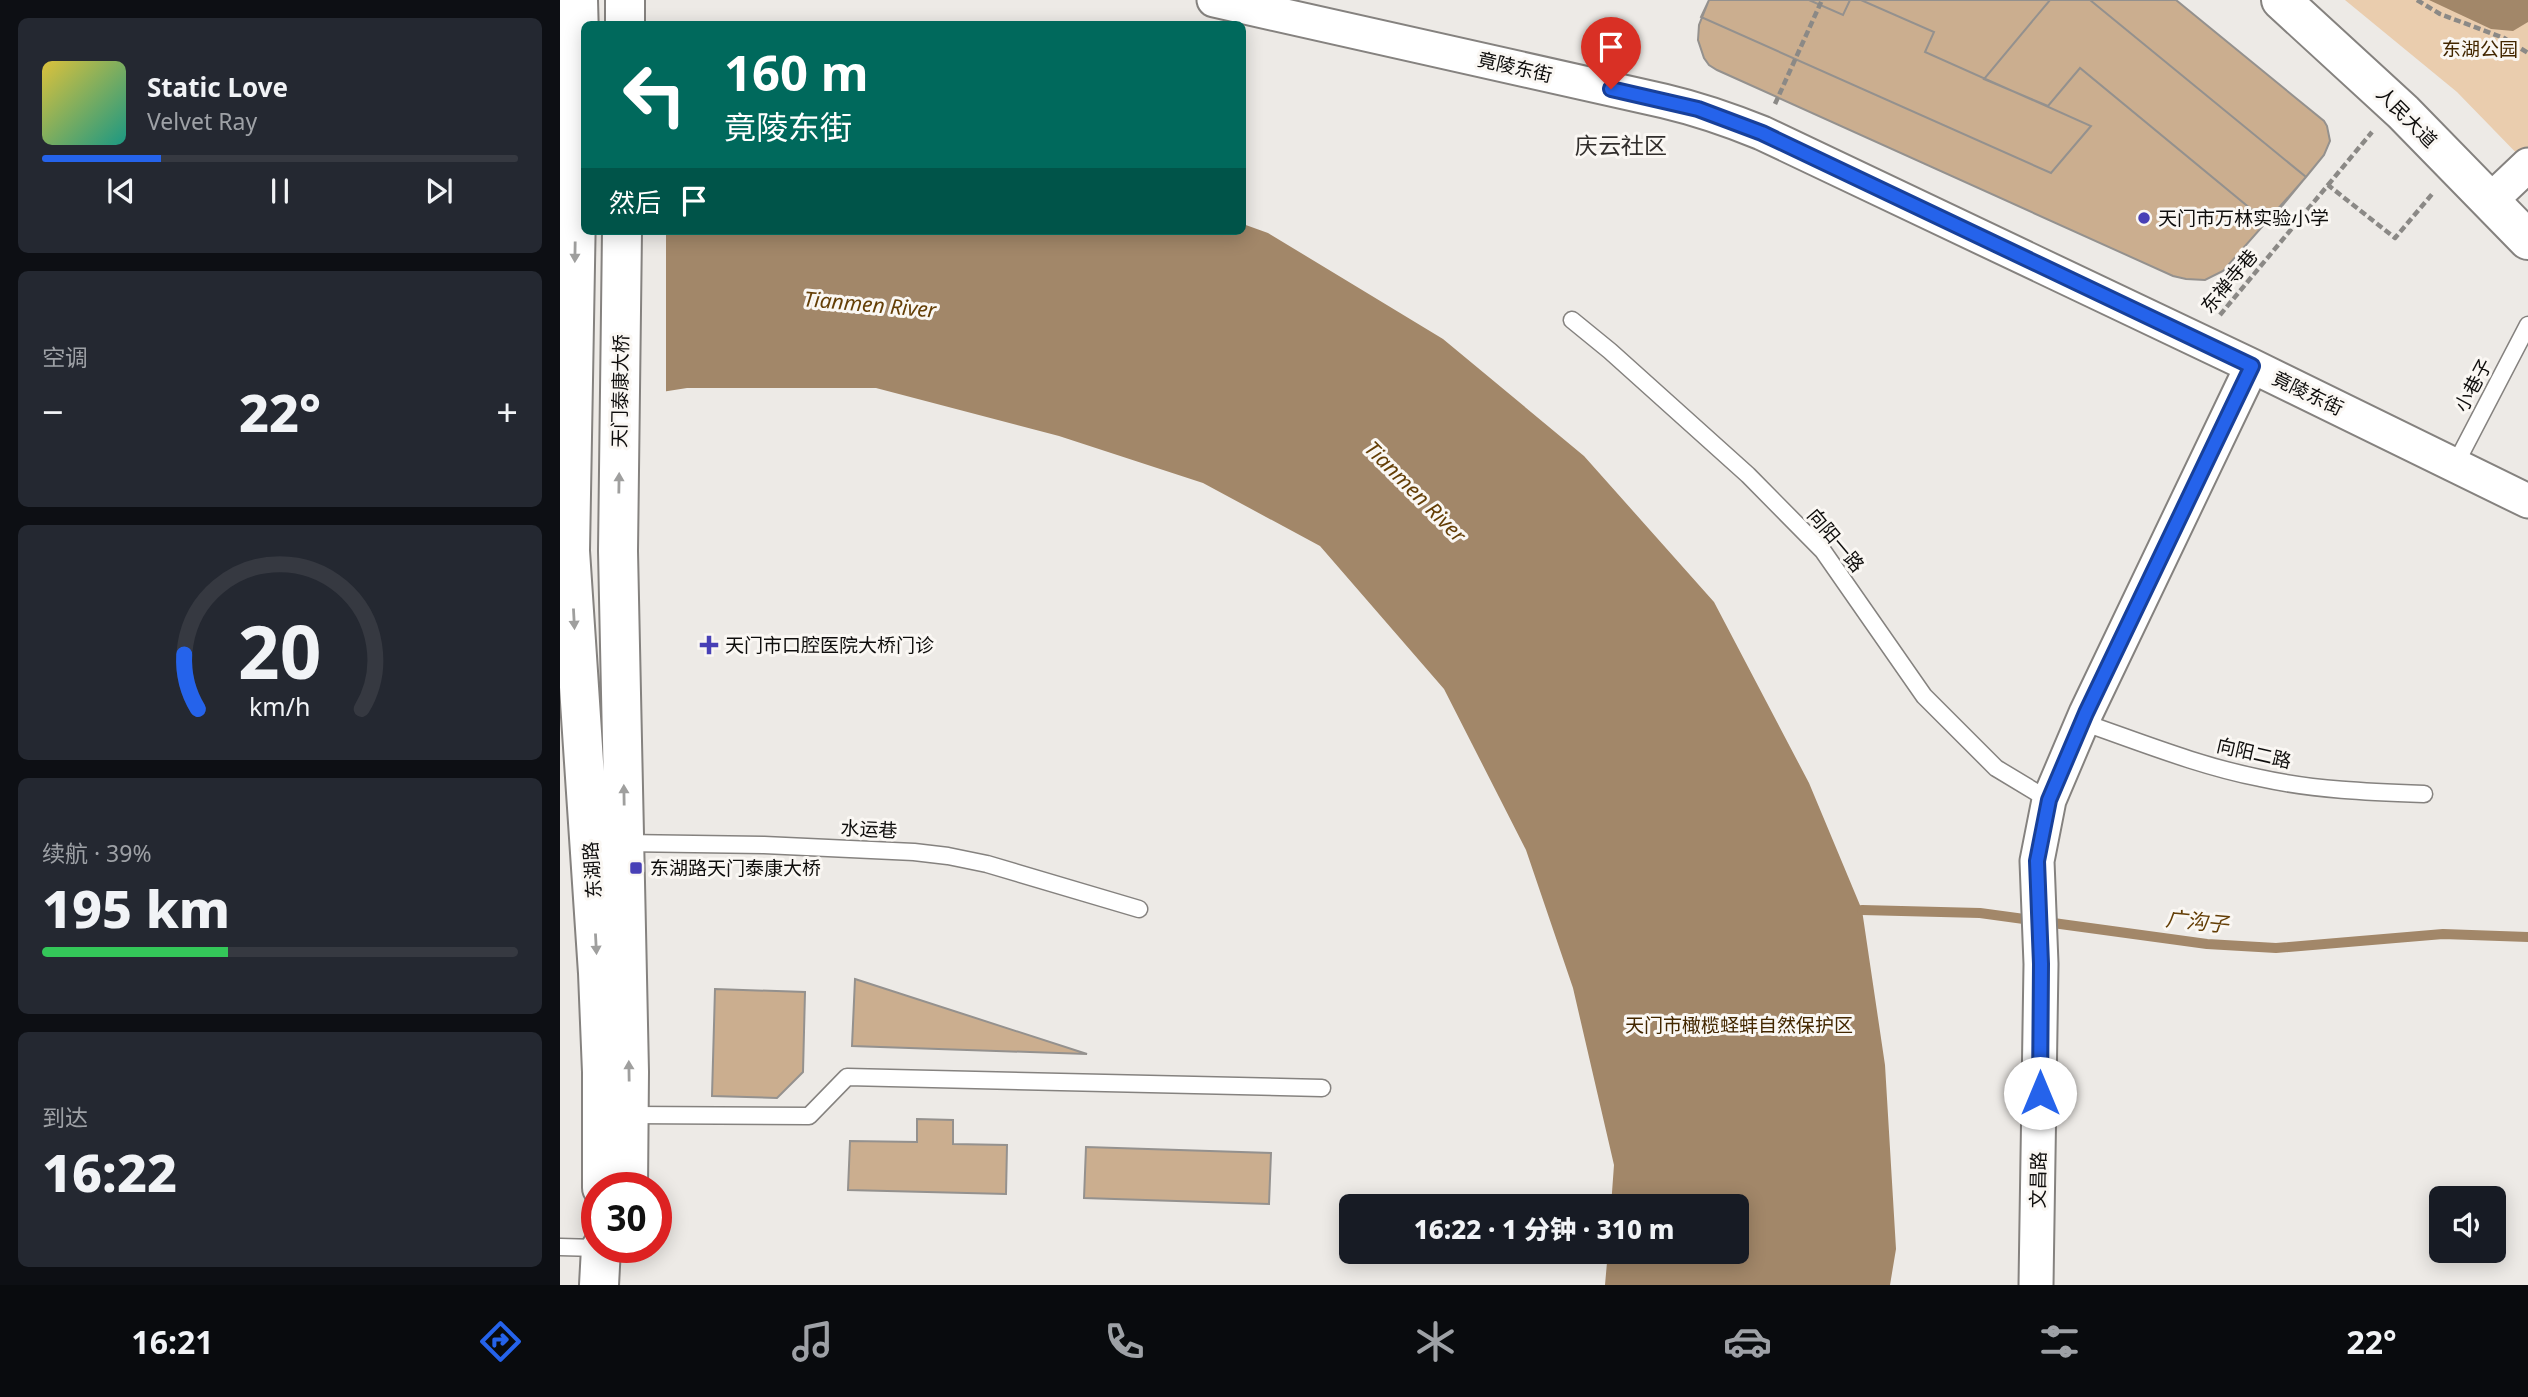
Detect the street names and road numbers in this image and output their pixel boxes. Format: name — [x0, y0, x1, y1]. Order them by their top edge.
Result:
street label: 竟陵东街 — [1475, 46, 1555, 88]
street label: 人民大道 — [2371, 81, 2443, 153]
street label: 东禅寺巷 — [2195, 244, 2263, 318]
street label: 天门泰康大桥 — [606, 334, 634, 448]
street label: 小巷子 — [2448, 354, 2498, 416]
street label: 竟陵东街 — [2268, 365, 2348, 421]
street label: 向阳一路 — [1802, 503, 1870, 577]
street label: 向阳二路 — [2214, 732, 2294, 774]
street label: 水运巷 — [840, 815, 898, 843]
street label: 东湖路 — [577, 841, 607, 899]
street label: 文昌路 — [2025, 1151, 2051, 1209]

